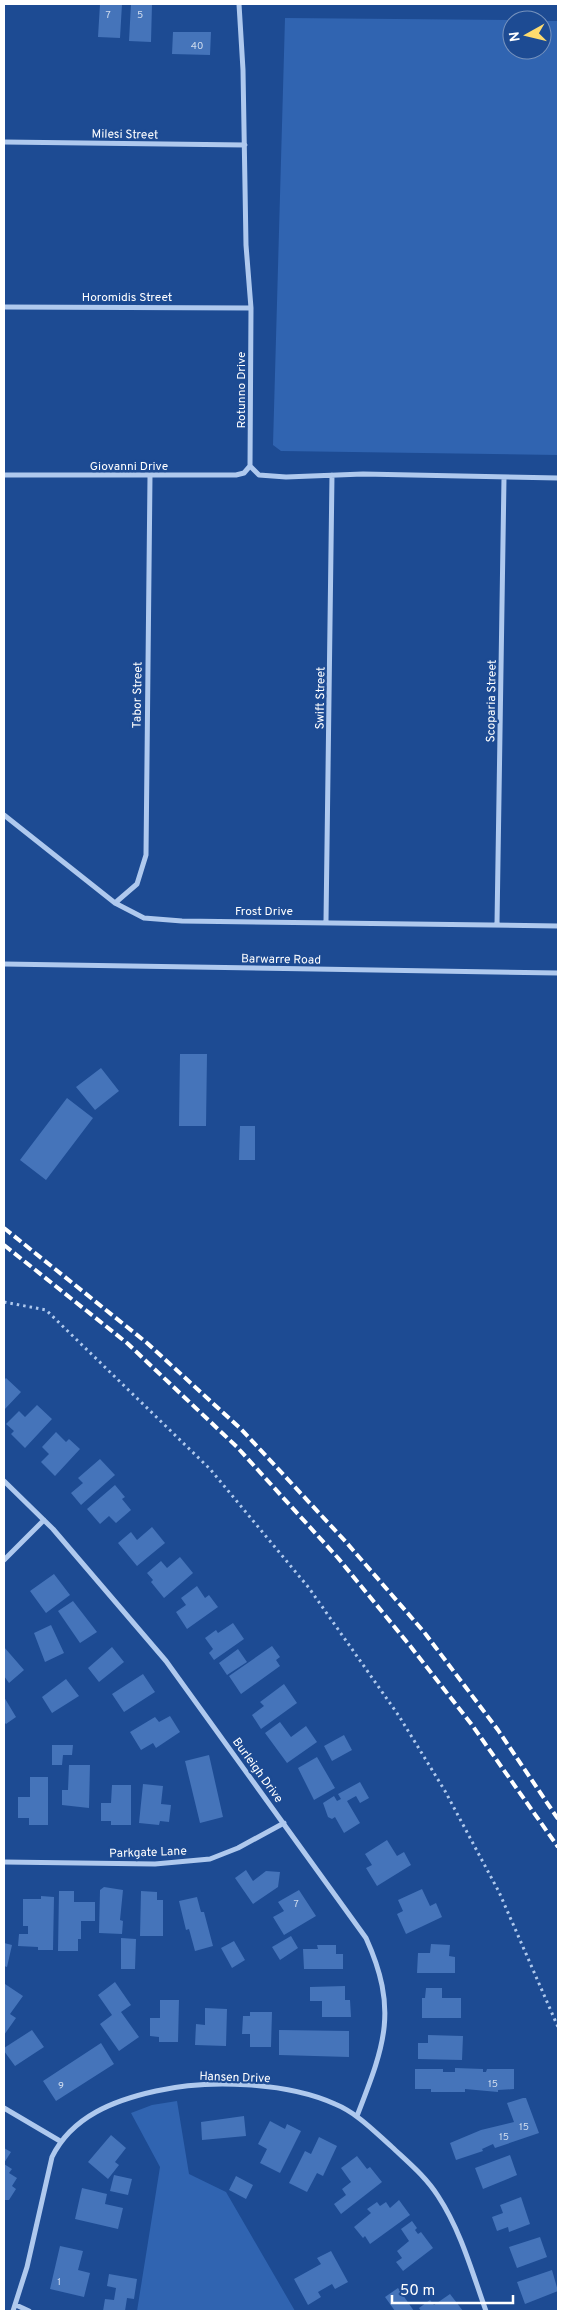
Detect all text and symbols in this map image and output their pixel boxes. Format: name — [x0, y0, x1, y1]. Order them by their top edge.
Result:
house number: 7 — [105, 9, 111, 22]
house number: 5 — [137, 9, 143, 22]
north arrow — [502, 10, 552, 60]
text: N — [506, 30, 525, 43]
house number: 40 — [191, 40, 203, 53]
street label: Milesi Street — [91, 126, 158, 144]
street label: Horomidis Street — [82, 290, 172, 306]
street label: Rotunno Drive — [234, 351, 250, 429]
street label: Giovanni Drive — [90, 459, 168, 475]
street label: Scoparia Street — [483, 659, 501, 743]
street label: Tabor Street — [129, 662, 147, 728]
street label: Swift Street — [312, 666, 330, 730]
street label: Frost Drive — [235, 904, 293, 920]
street label: Barwarre Road — [241, 951, 321, 969]
street label: Burleigh Drive — [228, 1735, 286, 1806]
street label: Parkgate Lane — [109, 1844, 187, 1862]
house number: 7 — [293, 1898, 299, 1911]
street label: Hansen Drive — [199, 2069, 271, 2087]
house number: 15 — [488, 2078, 498, 2091]
house number: 9 — [58, 2080, 64, 2093]
house number: 15 — [519, 2121, 529, 2134]
house number: 15 — [499, 2131, 509, 2144]
scale bar — [392, 2272, 513, 2304]
house number: 1 — [57, 2276, 61, 2289]
text: 50 m — [400, 2282, 435, 2301]

